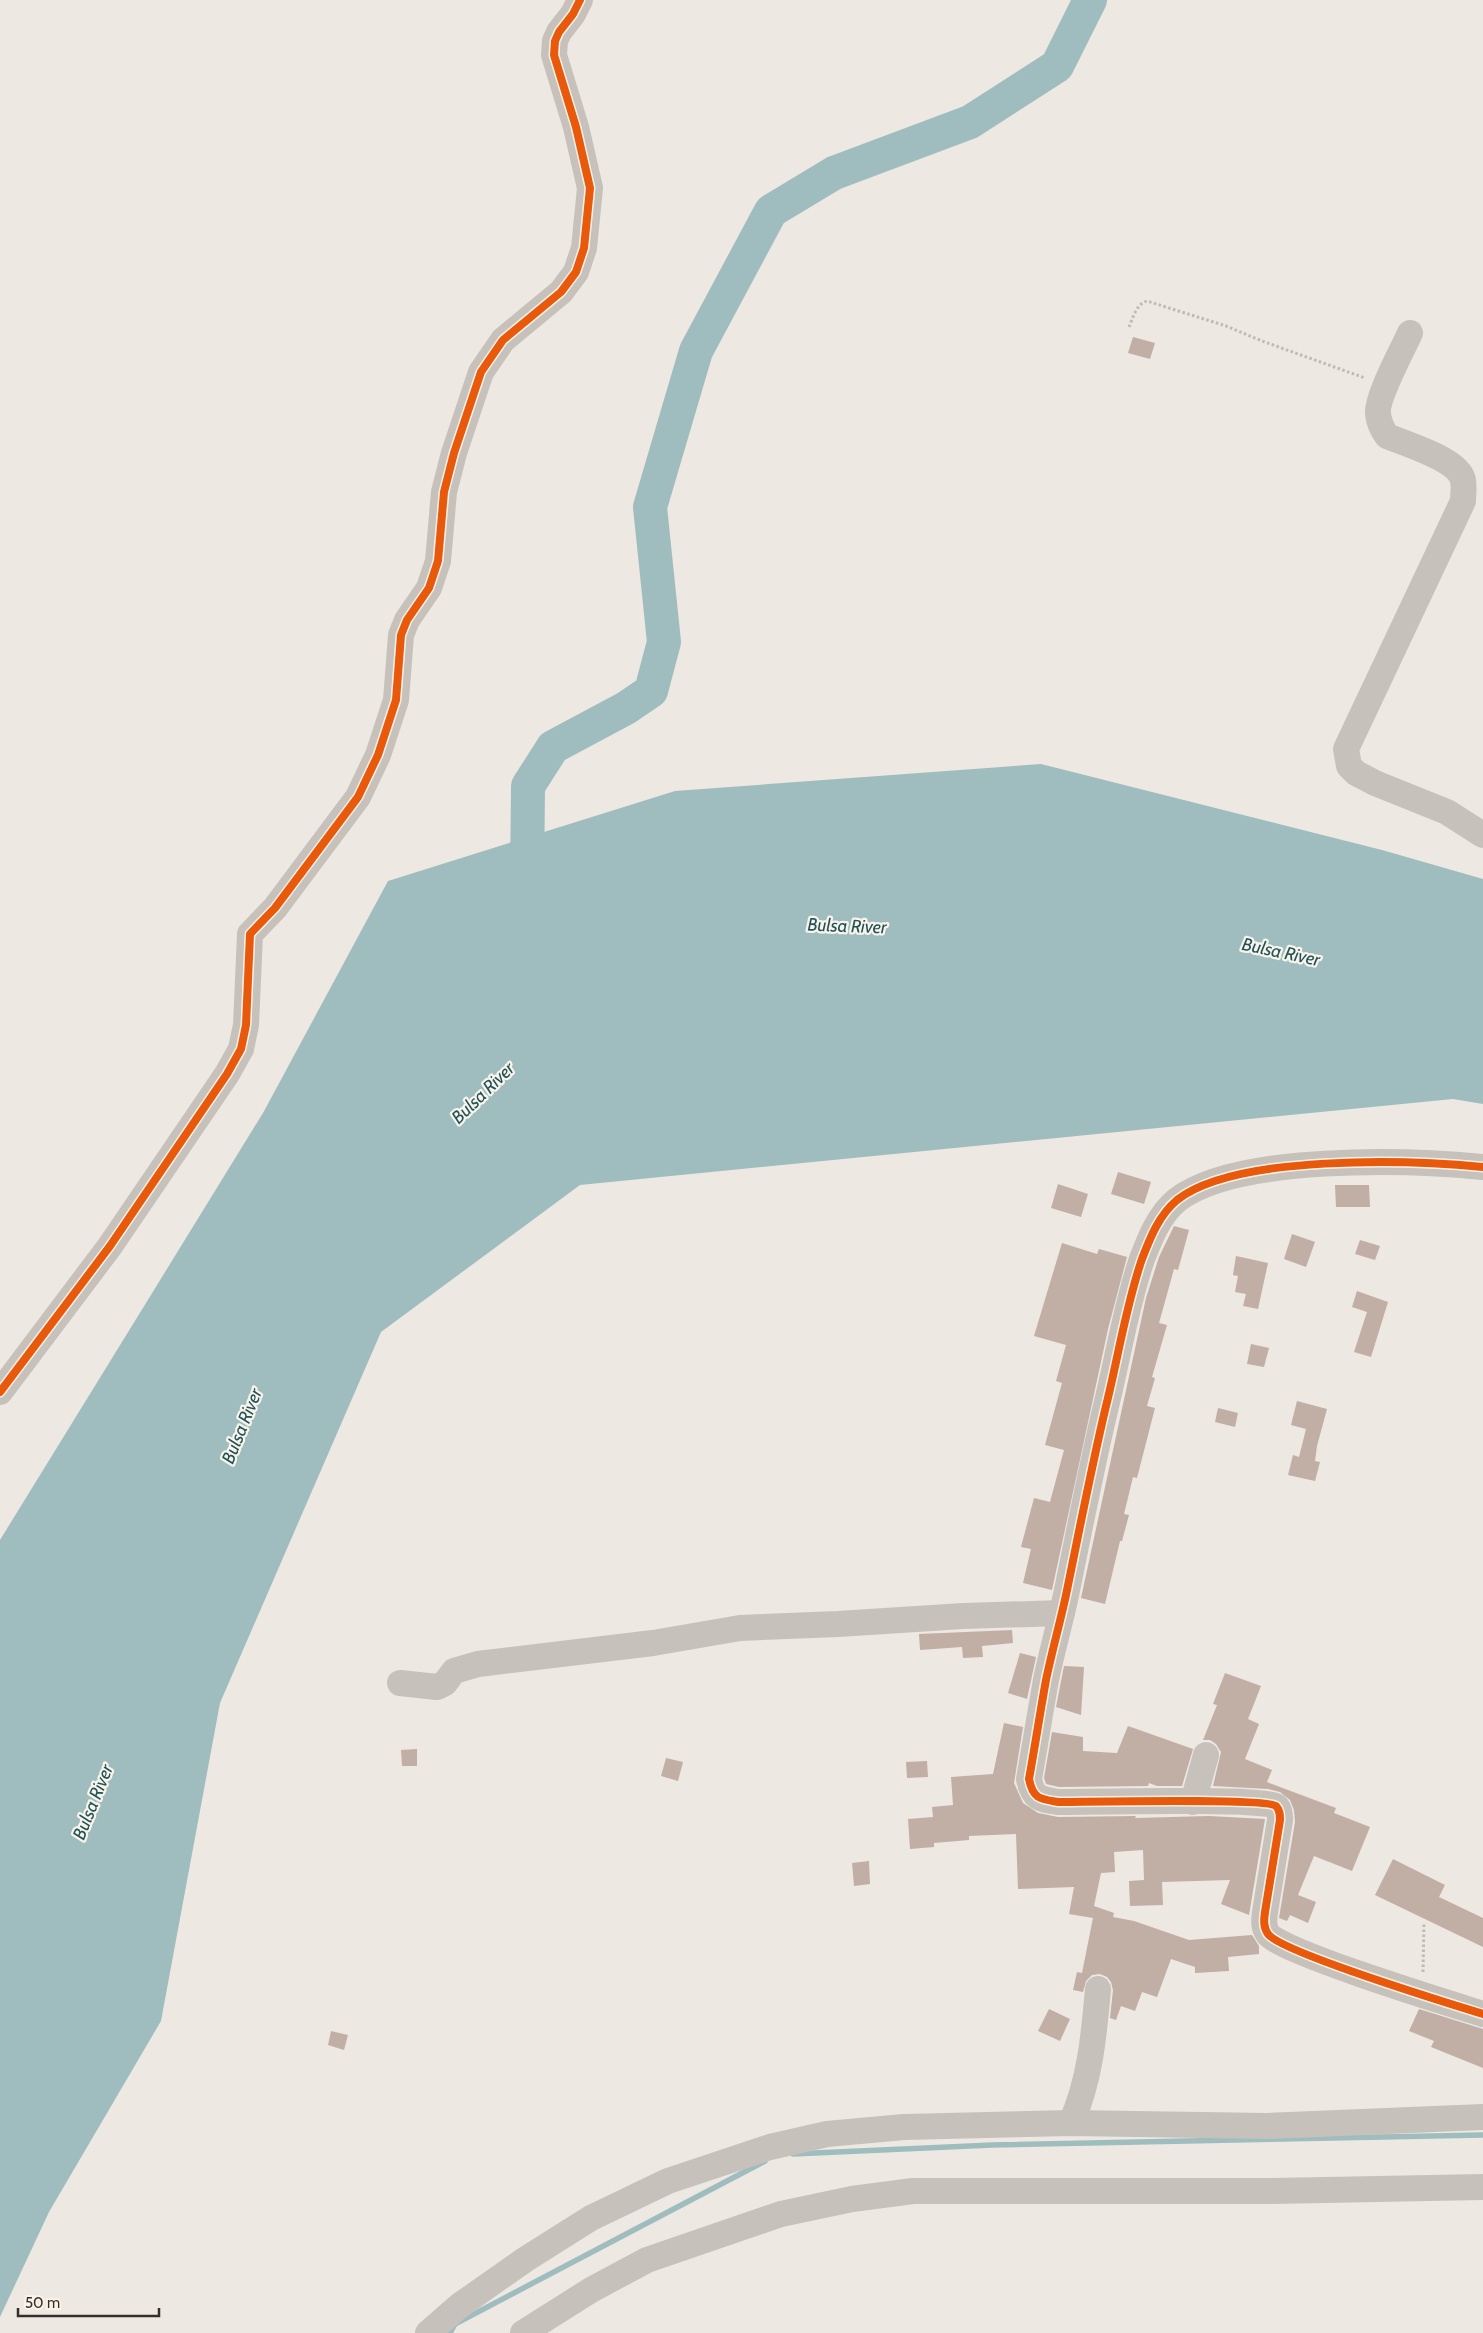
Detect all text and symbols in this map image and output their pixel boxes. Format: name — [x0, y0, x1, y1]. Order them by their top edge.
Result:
water label: Bulsa River — [807, 914, 888, 938]
water label: Bulsa River — [1240, 933, 1323, 971]
water label: Bulsa River — [447, 1057, 520, 1128]
water label: Bulsa River — [217, 1384, 268, 1467]
water label: Bulsa River — [68, 1760, 119, 1843]
scale bar — [18, 2286, 159, 2318]
text: 50 m — [25, 2294, 60, 2312]

